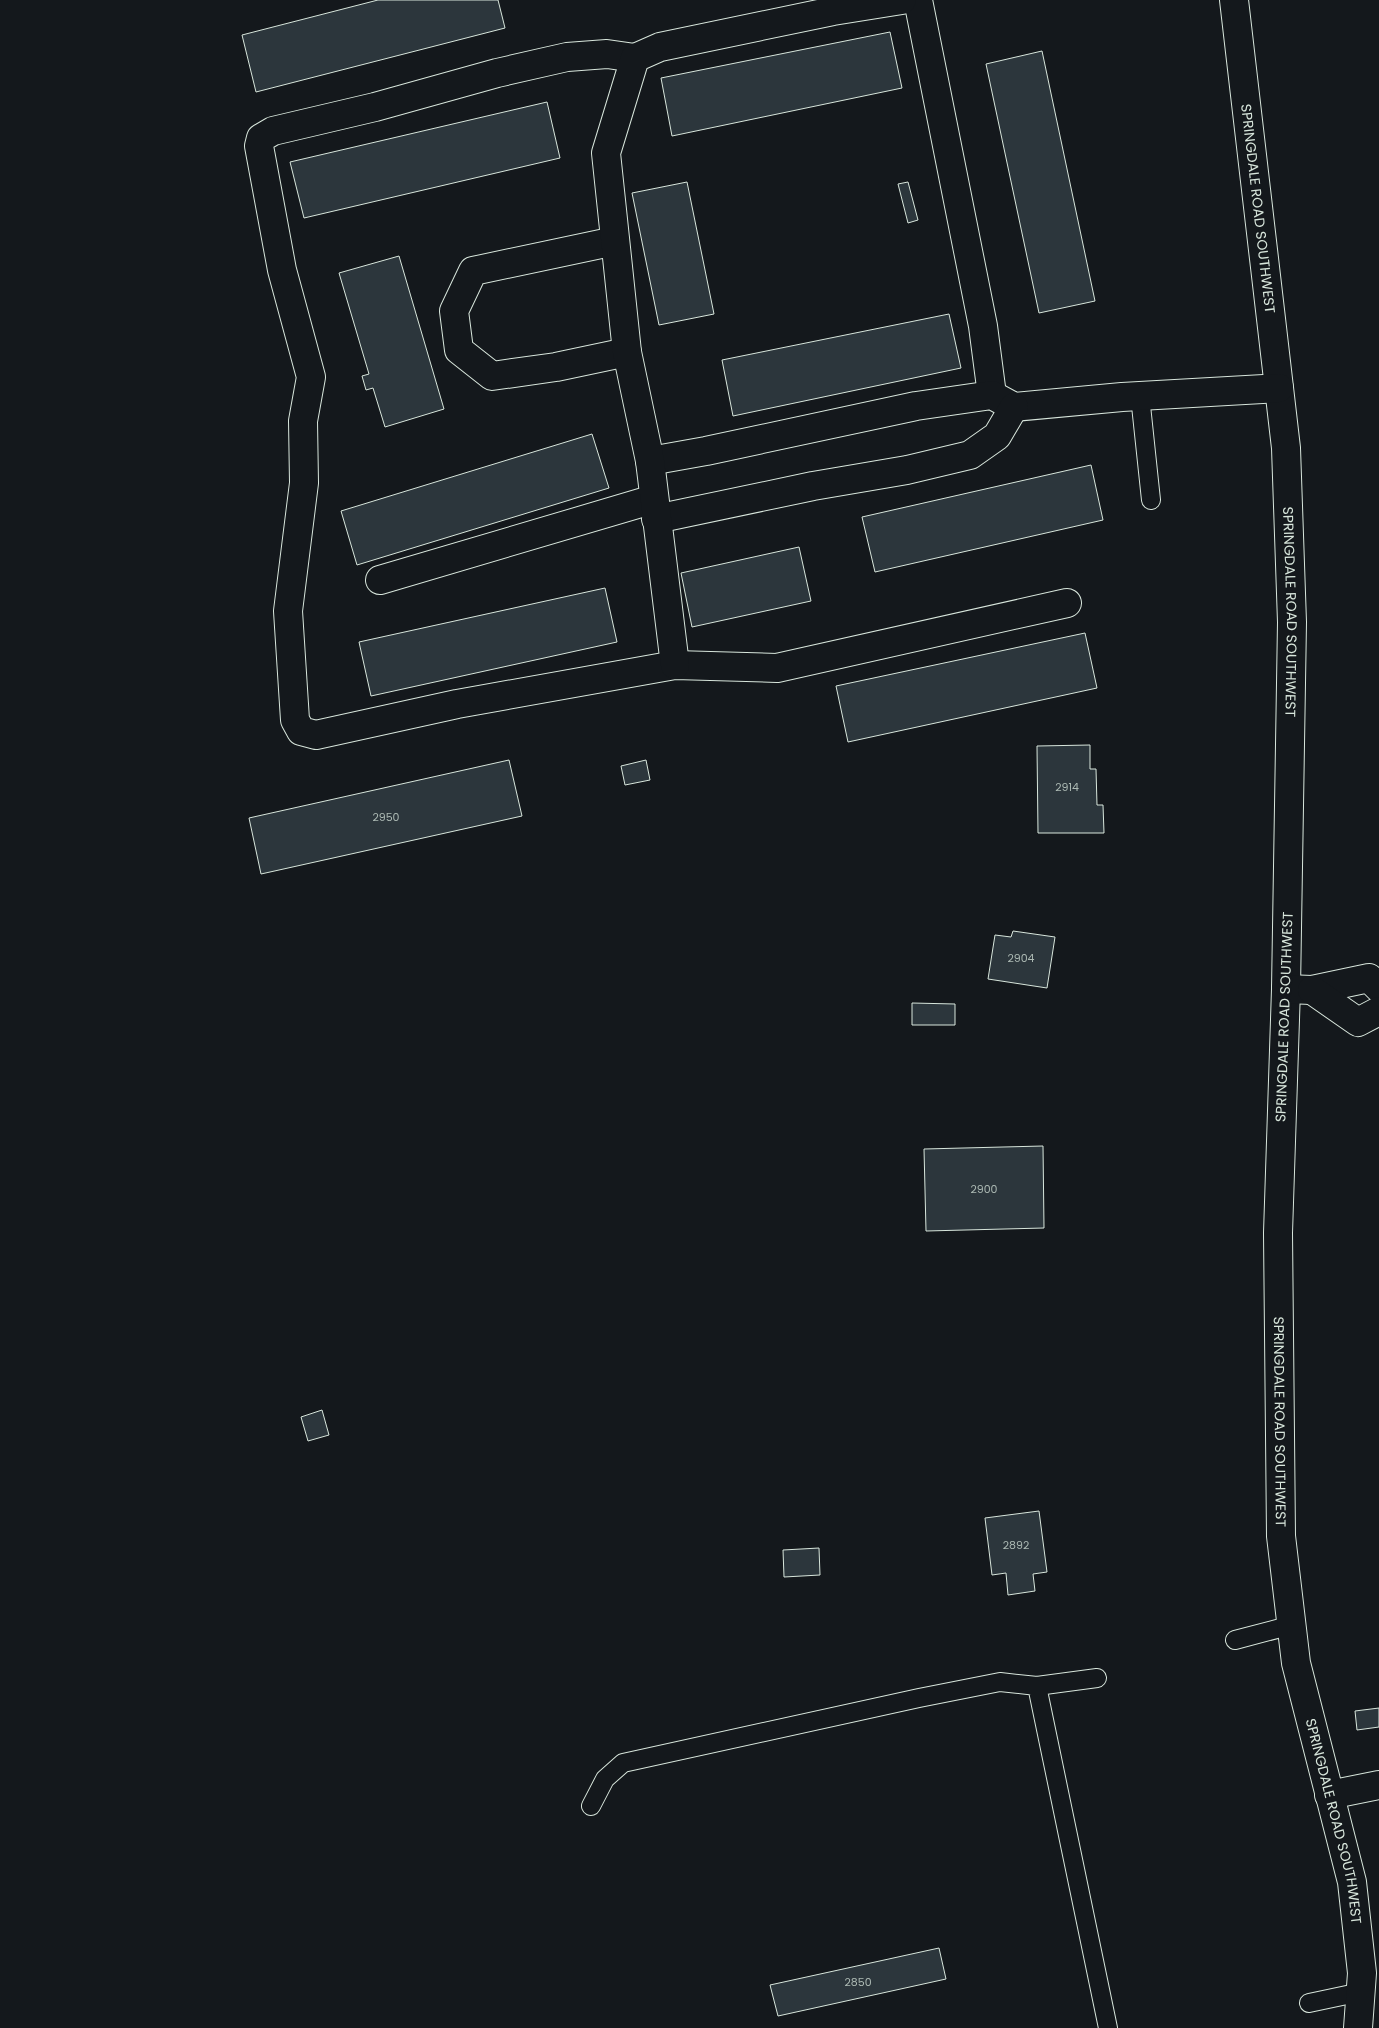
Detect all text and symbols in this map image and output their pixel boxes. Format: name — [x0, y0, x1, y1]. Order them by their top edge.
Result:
street label: SPRINGDALE ROAD SOUTHWEST — [1236, 103, 1280, 315]
street label: SPRINGDALE ROAD SOUTHWEST — [1278, 506, 1302, 718]
house number: 2914 — [1055, 779, 1079, 795]
house number: 2950 — [372, 809, 400, 825]
street label: SPRINGDALE ROAD SOUTHWEST — [1270, 911, 1298, 1123]
house number: 2904 — [1007, 950, 1035, 966]
house number: 2900 — [970, 1181, 998, 1197]
street label: SPRINGDALE ROAD SOUTHWEST — [1269, 1316, 1291, 1528]
house number: 2892 — [1003, 1537, 1029, 1553]
street label: SPRINGDALE ROAD SOUTHWEST — [1301, 1716, 1367, 1925]
house number: 2850 — [844, 1974, 872, 1990]

